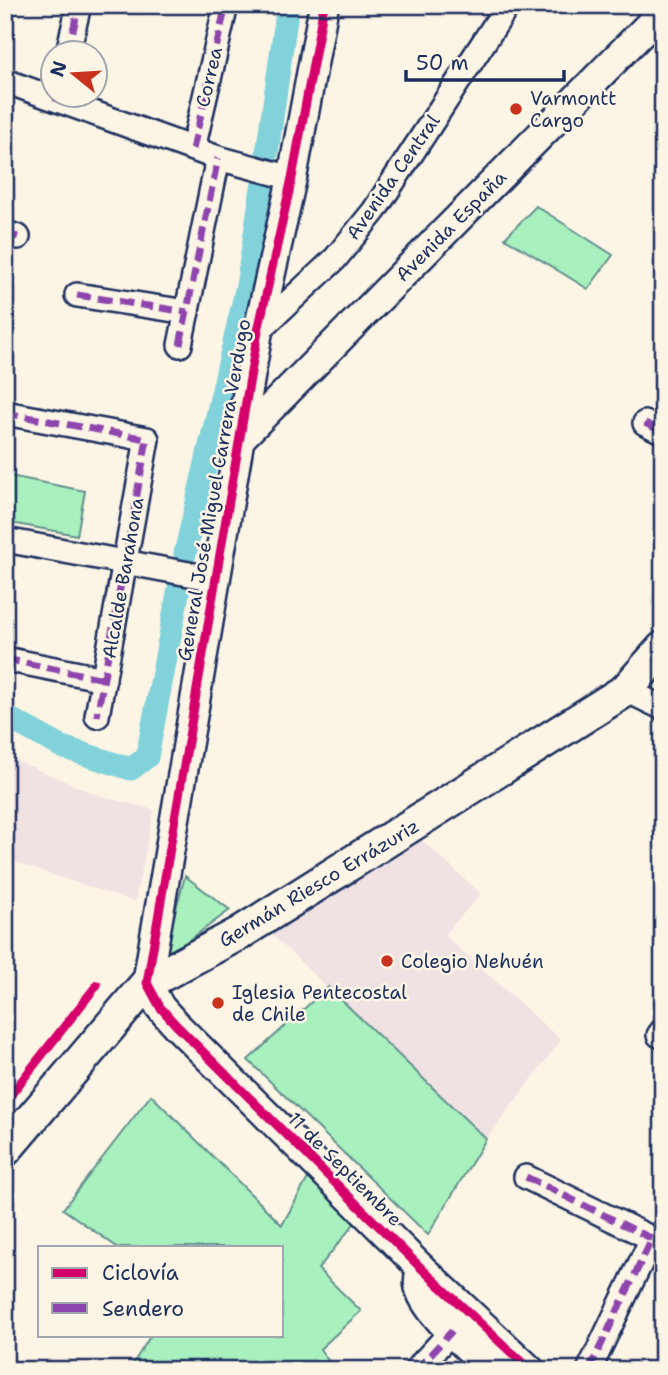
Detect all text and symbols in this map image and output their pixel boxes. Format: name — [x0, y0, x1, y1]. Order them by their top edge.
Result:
north arrow — [38, 38, 108, 108]
scale bar — [406, 38, 563, 82]
street label: Correa — [190, 44, 228, 110]
text: 50 m — [416, 49, 469, 77]
text: N — [44, 58, 73, 80]
place label: Varmontt Cargo — [530, 86, 617, 133]
marker: Varmontt Cargo — [508, 101, 524, 117]
street label: Avenida Central — [340, 109, 446, 245]
street label: Avenida España — [390, 165, 512, 287]
street label: General José Miguel Carrera Verdugo — [172, 317, 256, 663]
street label: Alcalde Barahona — [97, 495, 150, 661]
street label: Germán Riesco Errázuriz — [214, 813, 424, 953]
place label: Colegio Nehuén — [401, 949, 544, 974]
marker: Colegio Nehuén — [379, 953, 395, 969]
place label: Iglesia Pentecostal de Chile — [232, 980, 407, 1027]
marker: Iglesia Pentecostal de Chile — [210, 995, 226, 1011]
street label: 11 de Septiembre — [282, 1106, 408, 1232]
legend — [38, 1246, 284, 1336]
text: Ciclovía — [102, 1259, 179, 1287]
text: Sendero — [102, 1295, 184, 1323]

